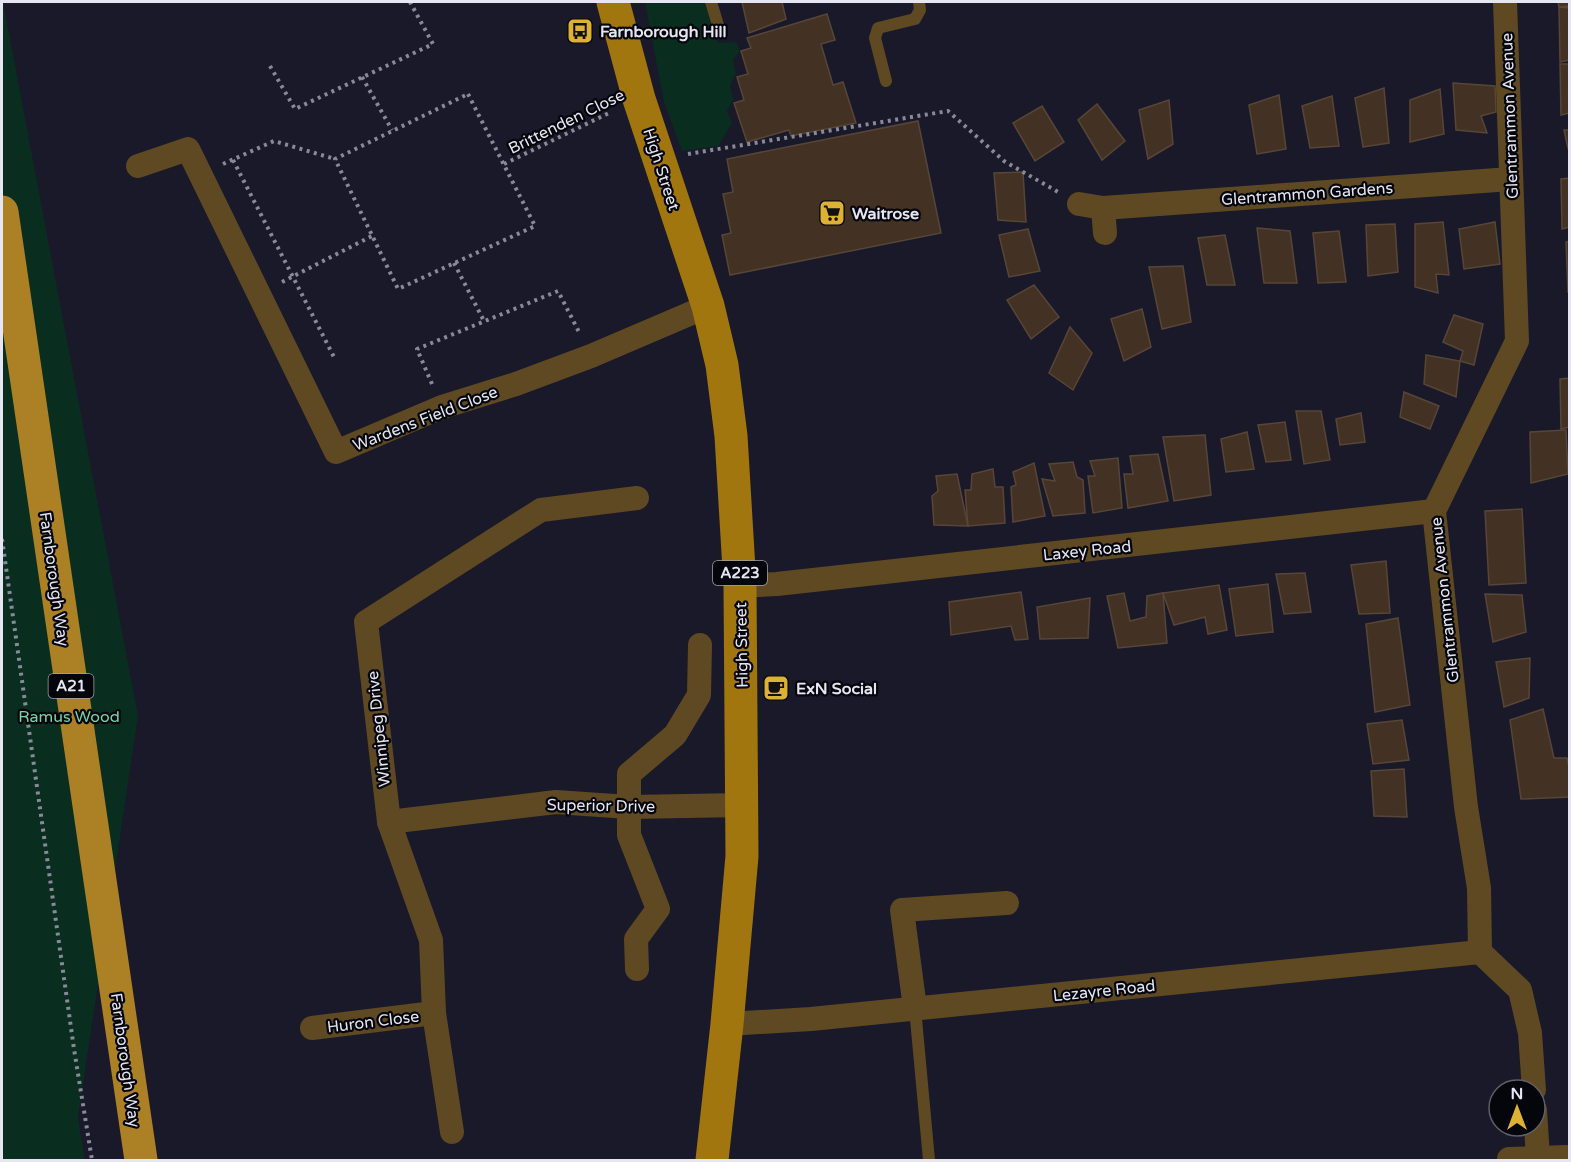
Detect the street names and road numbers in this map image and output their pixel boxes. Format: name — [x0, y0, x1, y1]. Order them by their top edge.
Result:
street label: Glentrammon Avenue — [1497, 33, 1523, 199]
street label: Brittenden Close — [505, 85, 628, 159]
street label: High Street — [638, 125, 684, 213]
street label: Glentrammon Gardens — [1220, 178, 1394, 210]
street label: Wardens Field Close — [350, 382, 501, 456]
street label: Farnborough Way — [35, 511, 73, 648]
street label: Glentrammon Avenue — [1426, 516, 1464, 684]
street label: Laxey Road — [1042, 536, 1132, 566]
road number: A223 — [713, 561, 767, 585]
street label: High Street — [731, 602, 753, 688]
street label: Winnipeg Drive — [363, 670, 395, 788]
road number: A21 — [48, 674, 94, 698]
street label: Superior Drive — [547, 795, 655, 817]
street label: Lezayre Road — [1052, 976, 1156, 1006]
street label: Farnborough Way — [106, 992, 144, 1129]
street label: Huron Close — [326, 1006, 420, 1038]

